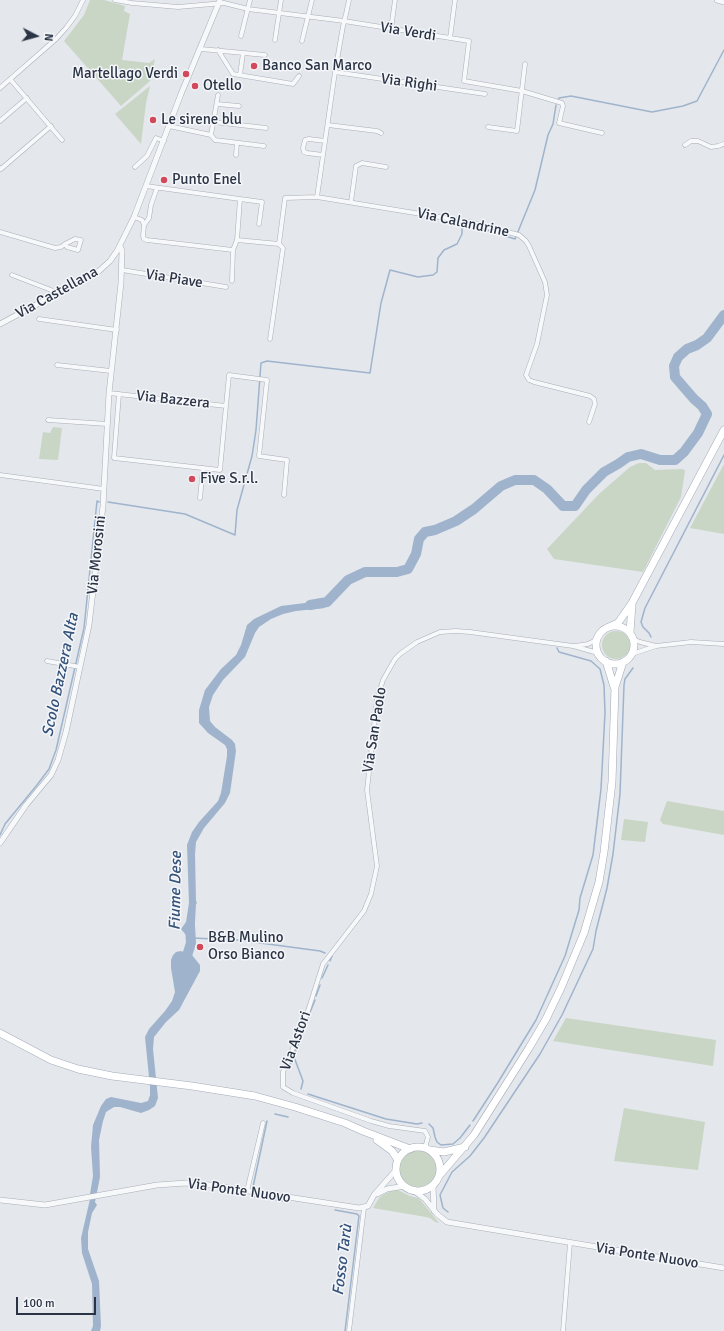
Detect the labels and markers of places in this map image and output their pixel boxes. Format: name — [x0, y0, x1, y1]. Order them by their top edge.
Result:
place label: Banco San Marco — [262, 57, 372, 75]
marker: Banco San Marco — [249, 61, 259, 71]
place label: Martellago Verdi — [72, 65, 178, 83]
marker: Martellago Verdi — [181, 69, 191, 79]
place label: Otello — [203, 77, 242, 95]
marker: Otello — [190, 81, 200, 91]
place label: Le sirene blu — [161, 111, 242, 129]
marker: Le sirene blu — [148, 115, 158, 125]
place label: Punto Enel — [172, 171, 241, 189]
marker: Punto Enel — [159, 175, 169, 185]
place label: Five S.r.l. — [200, 470, 258, 488]
marker: Five S.r.l. — [187, 474, 197, 484]
place label: B&B Mulino Orso Bianco — [208, 929, 285, 964]
marker: B&B Mulino Orso Bianco — [195, 942, 205, 952]

